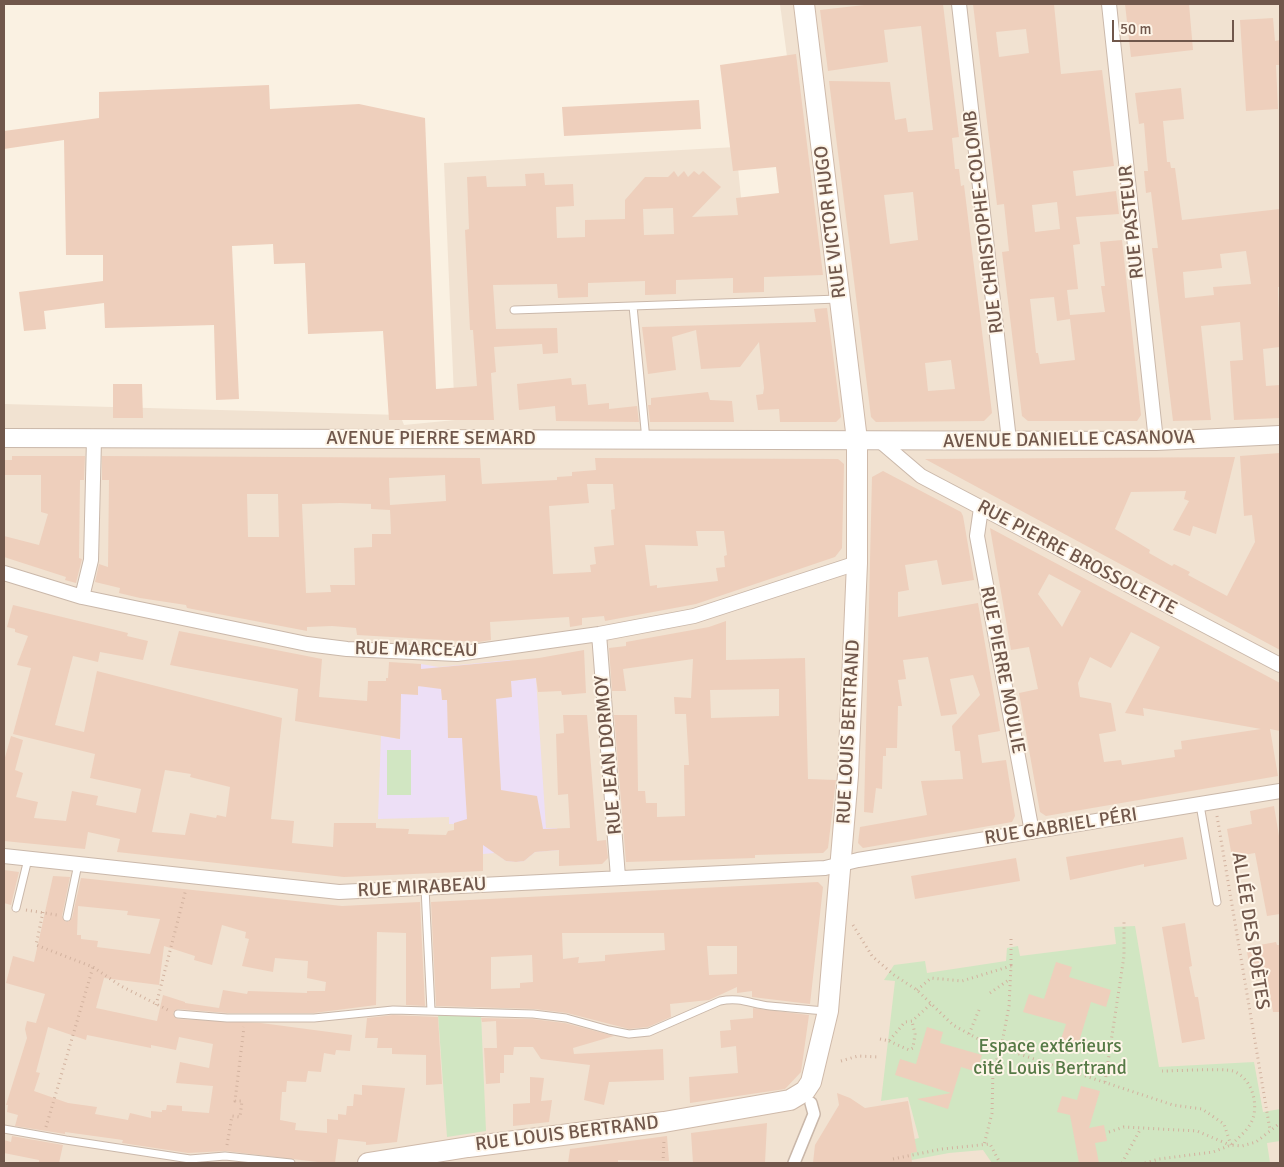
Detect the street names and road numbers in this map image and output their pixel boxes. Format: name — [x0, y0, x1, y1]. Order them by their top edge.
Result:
street label: RUE CHRISTOPHE-COLOMB — [959, 109, 1009, 335]
street label: RUE VICTOR HUGO — [810, 144, 852, 300]
street label: RUE PASTEUR — [1115, 164, 1149, 280]
street label: AVENUE DANIELLE CASANOVA — [943, 426, 1195, 454]
street label: AVENUE PIERRE SEMARD — [326, 428, 536, 450]
street label: RUE PIERRE BROSSOLETTE — [973, 496, 1181, 620]
street label: RUE PIERRE MOULIE — [975, 584, 1029, 756]
street label: RUE MARCEAU — [354, 638, 478, 662]
street label: RUE LOUIS BERTRAND — [833, 639, 865, 825]
street label: RUE JEAN DORMOY — [591, 674, 627, 836]
street label: RUE GABRIEL PÉRI — [983, 804, 1139, 850]
street label: ALLÉE DES POÈTES — [1226, 851, 1274, 1011]
street label: RUE MIRABEAU — [357, 873, 487, 903]
street label: RUE LOUIS BERTRAND — [474, 1111, 660, 1157]

